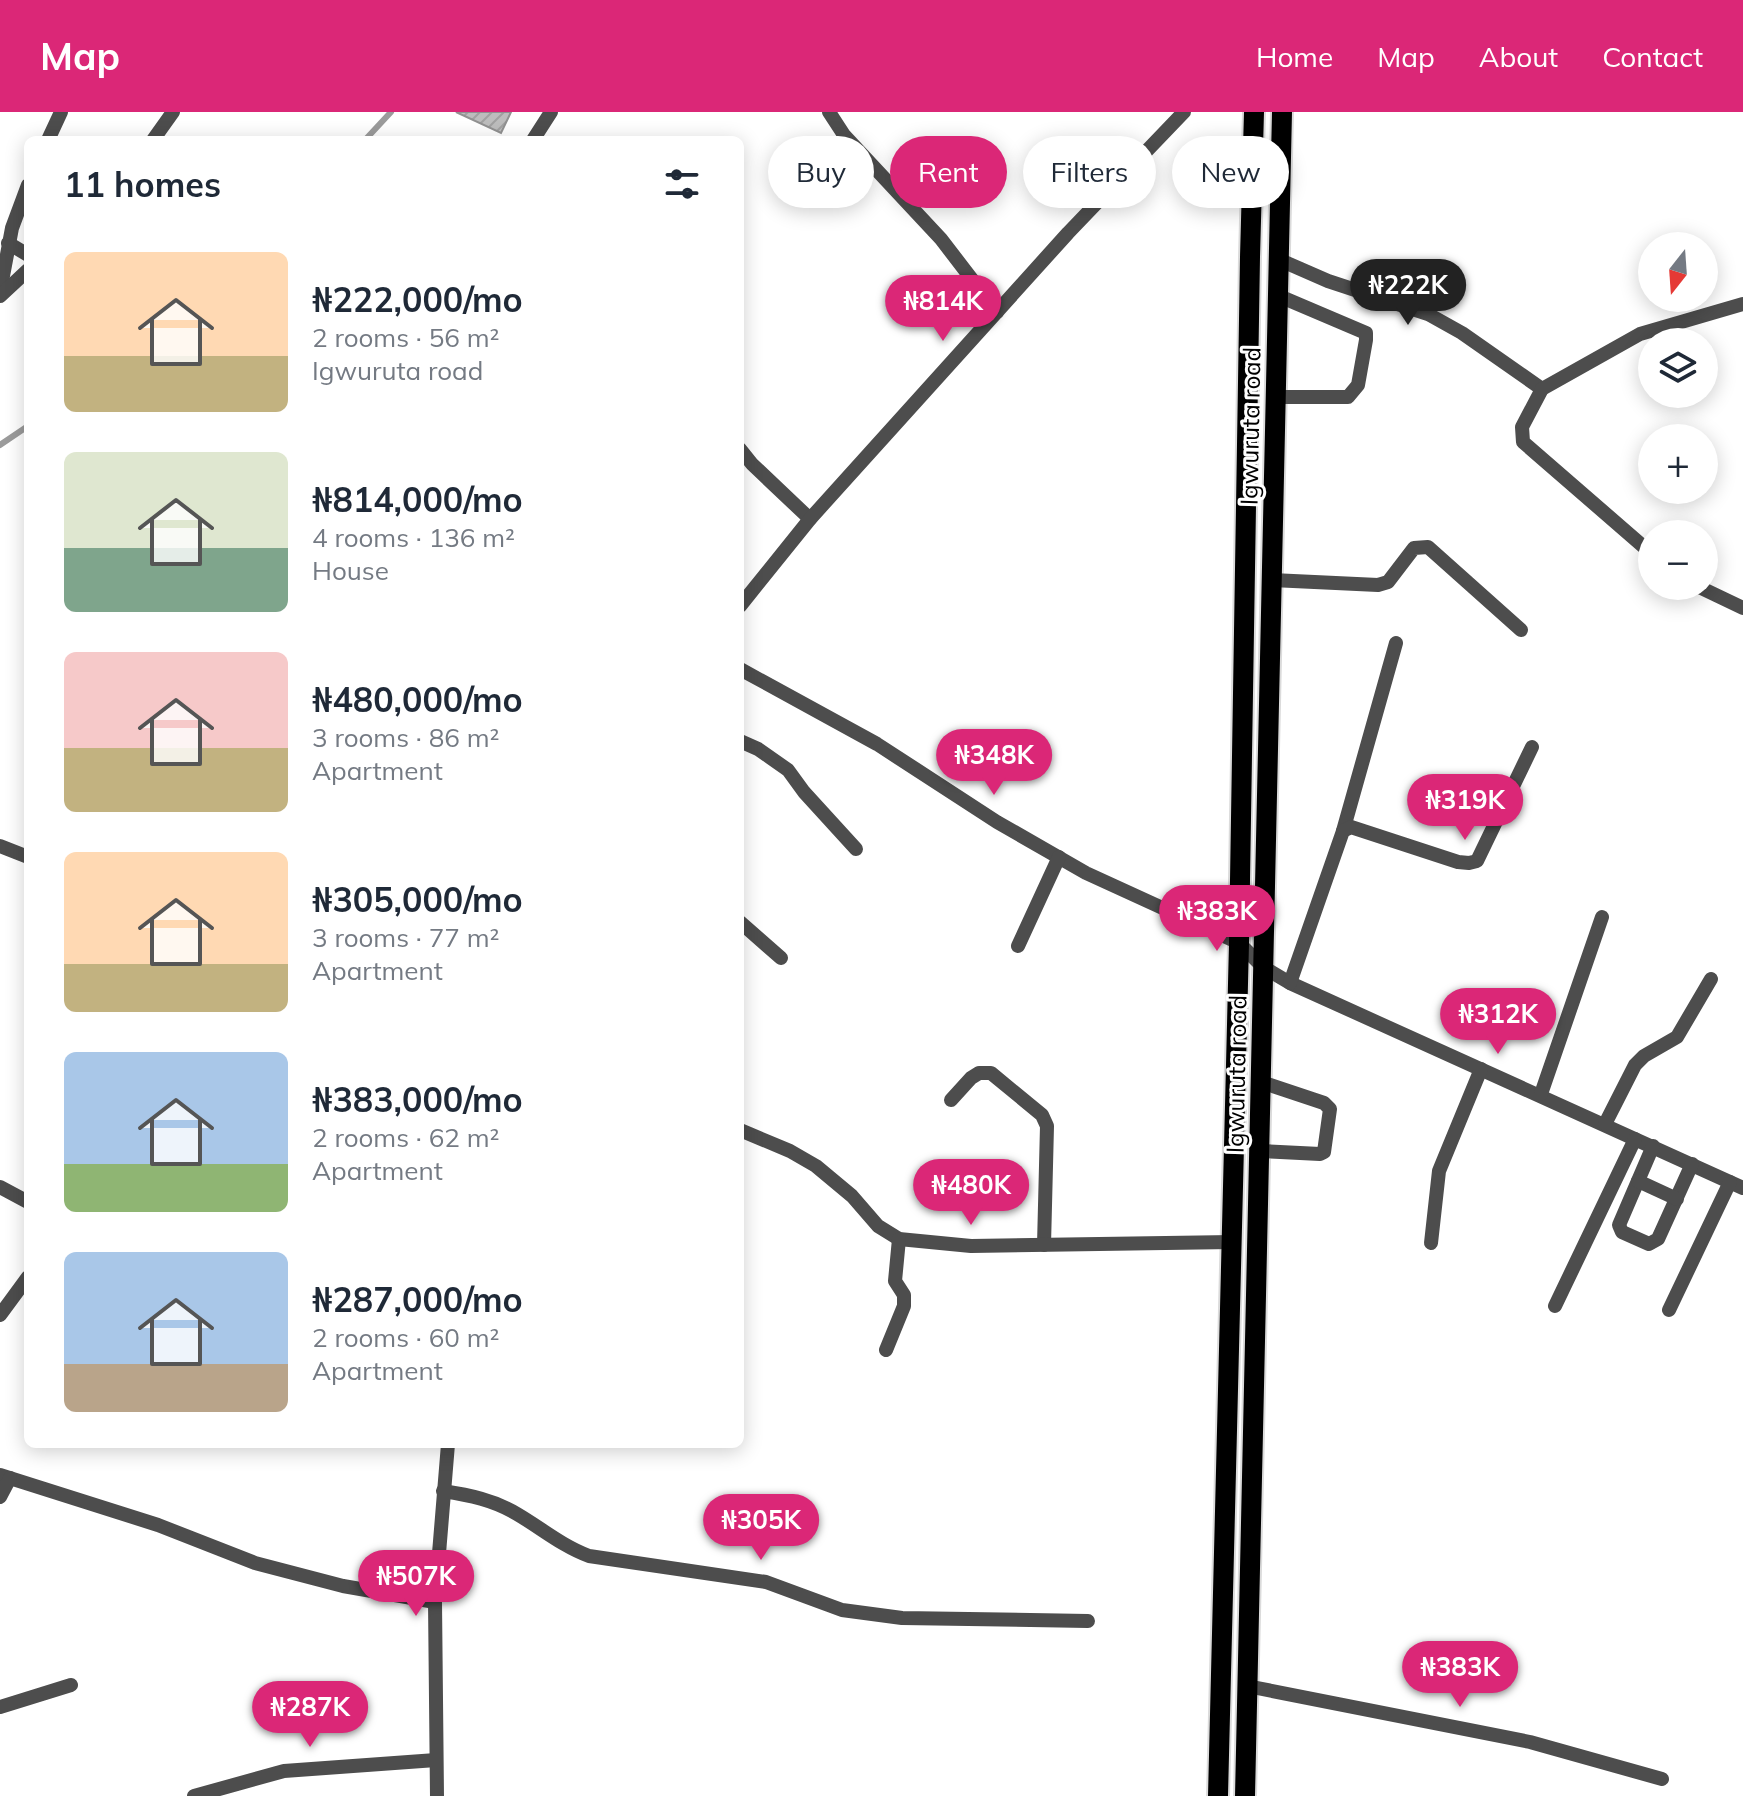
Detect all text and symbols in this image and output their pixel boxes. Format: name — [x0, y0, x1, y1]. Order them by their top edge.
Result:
text: Map — [40, 32, 120, 80]
text: Home — [1256, 39, 1333, 74]
text: Map — [1377, 39, 1435, 74]
text: About — [1479, 39, 1558, 74]
text: Contact — [1602, 39, 1703, 74]
chip: Buy — [768, 136, 874, 208]
chip: Rent — [890, 136, 1007, 208]
chip: Filters — [1023, 136, 1156, 208]
chip: New — [1172, 136, 1289, 208]
icon: filters — [660, 162, 704, 206]
text: 11 homes — [64, 163, 221, 206]
north arrow — [1638, 232, 1718, 312]
map controls — [1638, 232, 1718, 600]
pin: ₦222K — [1352, 259, 1464, 327]
text: ₦222K — [1368, 268, 1448, 301]
pin: ₦814K — [887, 275, 999, 343]
text: ₦222,000/mo — [312, 278, 523, 321]
icon: home — [128, 284, 224, 380]
text: ₦814K — [903, 284, 983, 317]
text: 2 rooms · 56 m² — [312, 321, 499, 354]
button: layers — [1638, 328, 1718, 408]
street label: Igwuruta road — [1234, 347, 1266, 505]
text: Igwuruta road — [312, 354, 483, 387]
button: + — [1638, 424, 1718, 504]
text: ₦814,000/mo — [312, 478, 523, 521]
icon: home — [128, 484, 224, 580]
button: − — [1638, 520, 1718, 600]
text: 4 rooms · 136 m² — [312, 521, 515, 554]
text: House — [312, 554, 389, 587]
text: ₦480,000/mo — [312, 678, 523, 721]
icon: home — [128, 684, 224, 780]
text: 3 rooms · 86 m² — [312, 721, 499, 754]
pin: ₦348K — [938, 729, 1050, 797]
text: ₦348K — [954, 738, 1034, 771]
text: Apartment — [312, 754, 443, 787]
pin: ₦319K — [1409, 774, 1521, 842]
text: ₦319K — [1425, 783, 1505, 816]
text: ₦305,000/mo — [312, 878, 523, 921]
icon: home — [128, 884, 224, 980]
pin: ₦383K — [1161, 885, 1273, 953]
text: ₦383K — [1177, 894, 1257, 927]
text: 3 rooms · 77 m² — [312, 921, 499, 954]
text: Apartment — [312, 954, 443, 987]
pin: ₦312K — [1442, 988, 1554, 1056]
street label: Igwuruta road — [1220, 995, 1252, 1153]
text: ₦312K — [1458, 997, 1538, 1030]
text: ₦383,000/mo — [312, 1078, 523, 1121]
icon: home — [128, 1084, 224, 1180]
text: 2 rooms · 62 m² — [312, 1121, 499, 1154]
text: Apartment — [312, 1154, 443, 1187]
pin: ₦480K — [915, 1159, 1027, 1227]
text: ₦480K — [931, 1168, 1011, 1201]
text: ₦287,000/mo — [312, 1278, 523, 1321]
icon: home — [128, 1284, 224, 1380]
text: 2 rooms · 60 m² — [312, 1321, 499, 1354]
text: Apartment — [312, 1354, 443, 1387]
pin: ₦305K — [705, 1494, 817, 1562]
text: ₦305K — [721, 1503, 801, 1536]
pin: ₦507K — [360, 1550, 472, 1618]
text: ₦507K — [376, 1559, 456, 1592]
pin: ₦383K — [1404, 1641, 1516, 1709]
text: ₦383K — [1420, 1650, 1500, 1683]
pin: ₦287K — [254, 1681, 366, 1749]
text: ₦287K — [270, 1690, 350, 1723]

